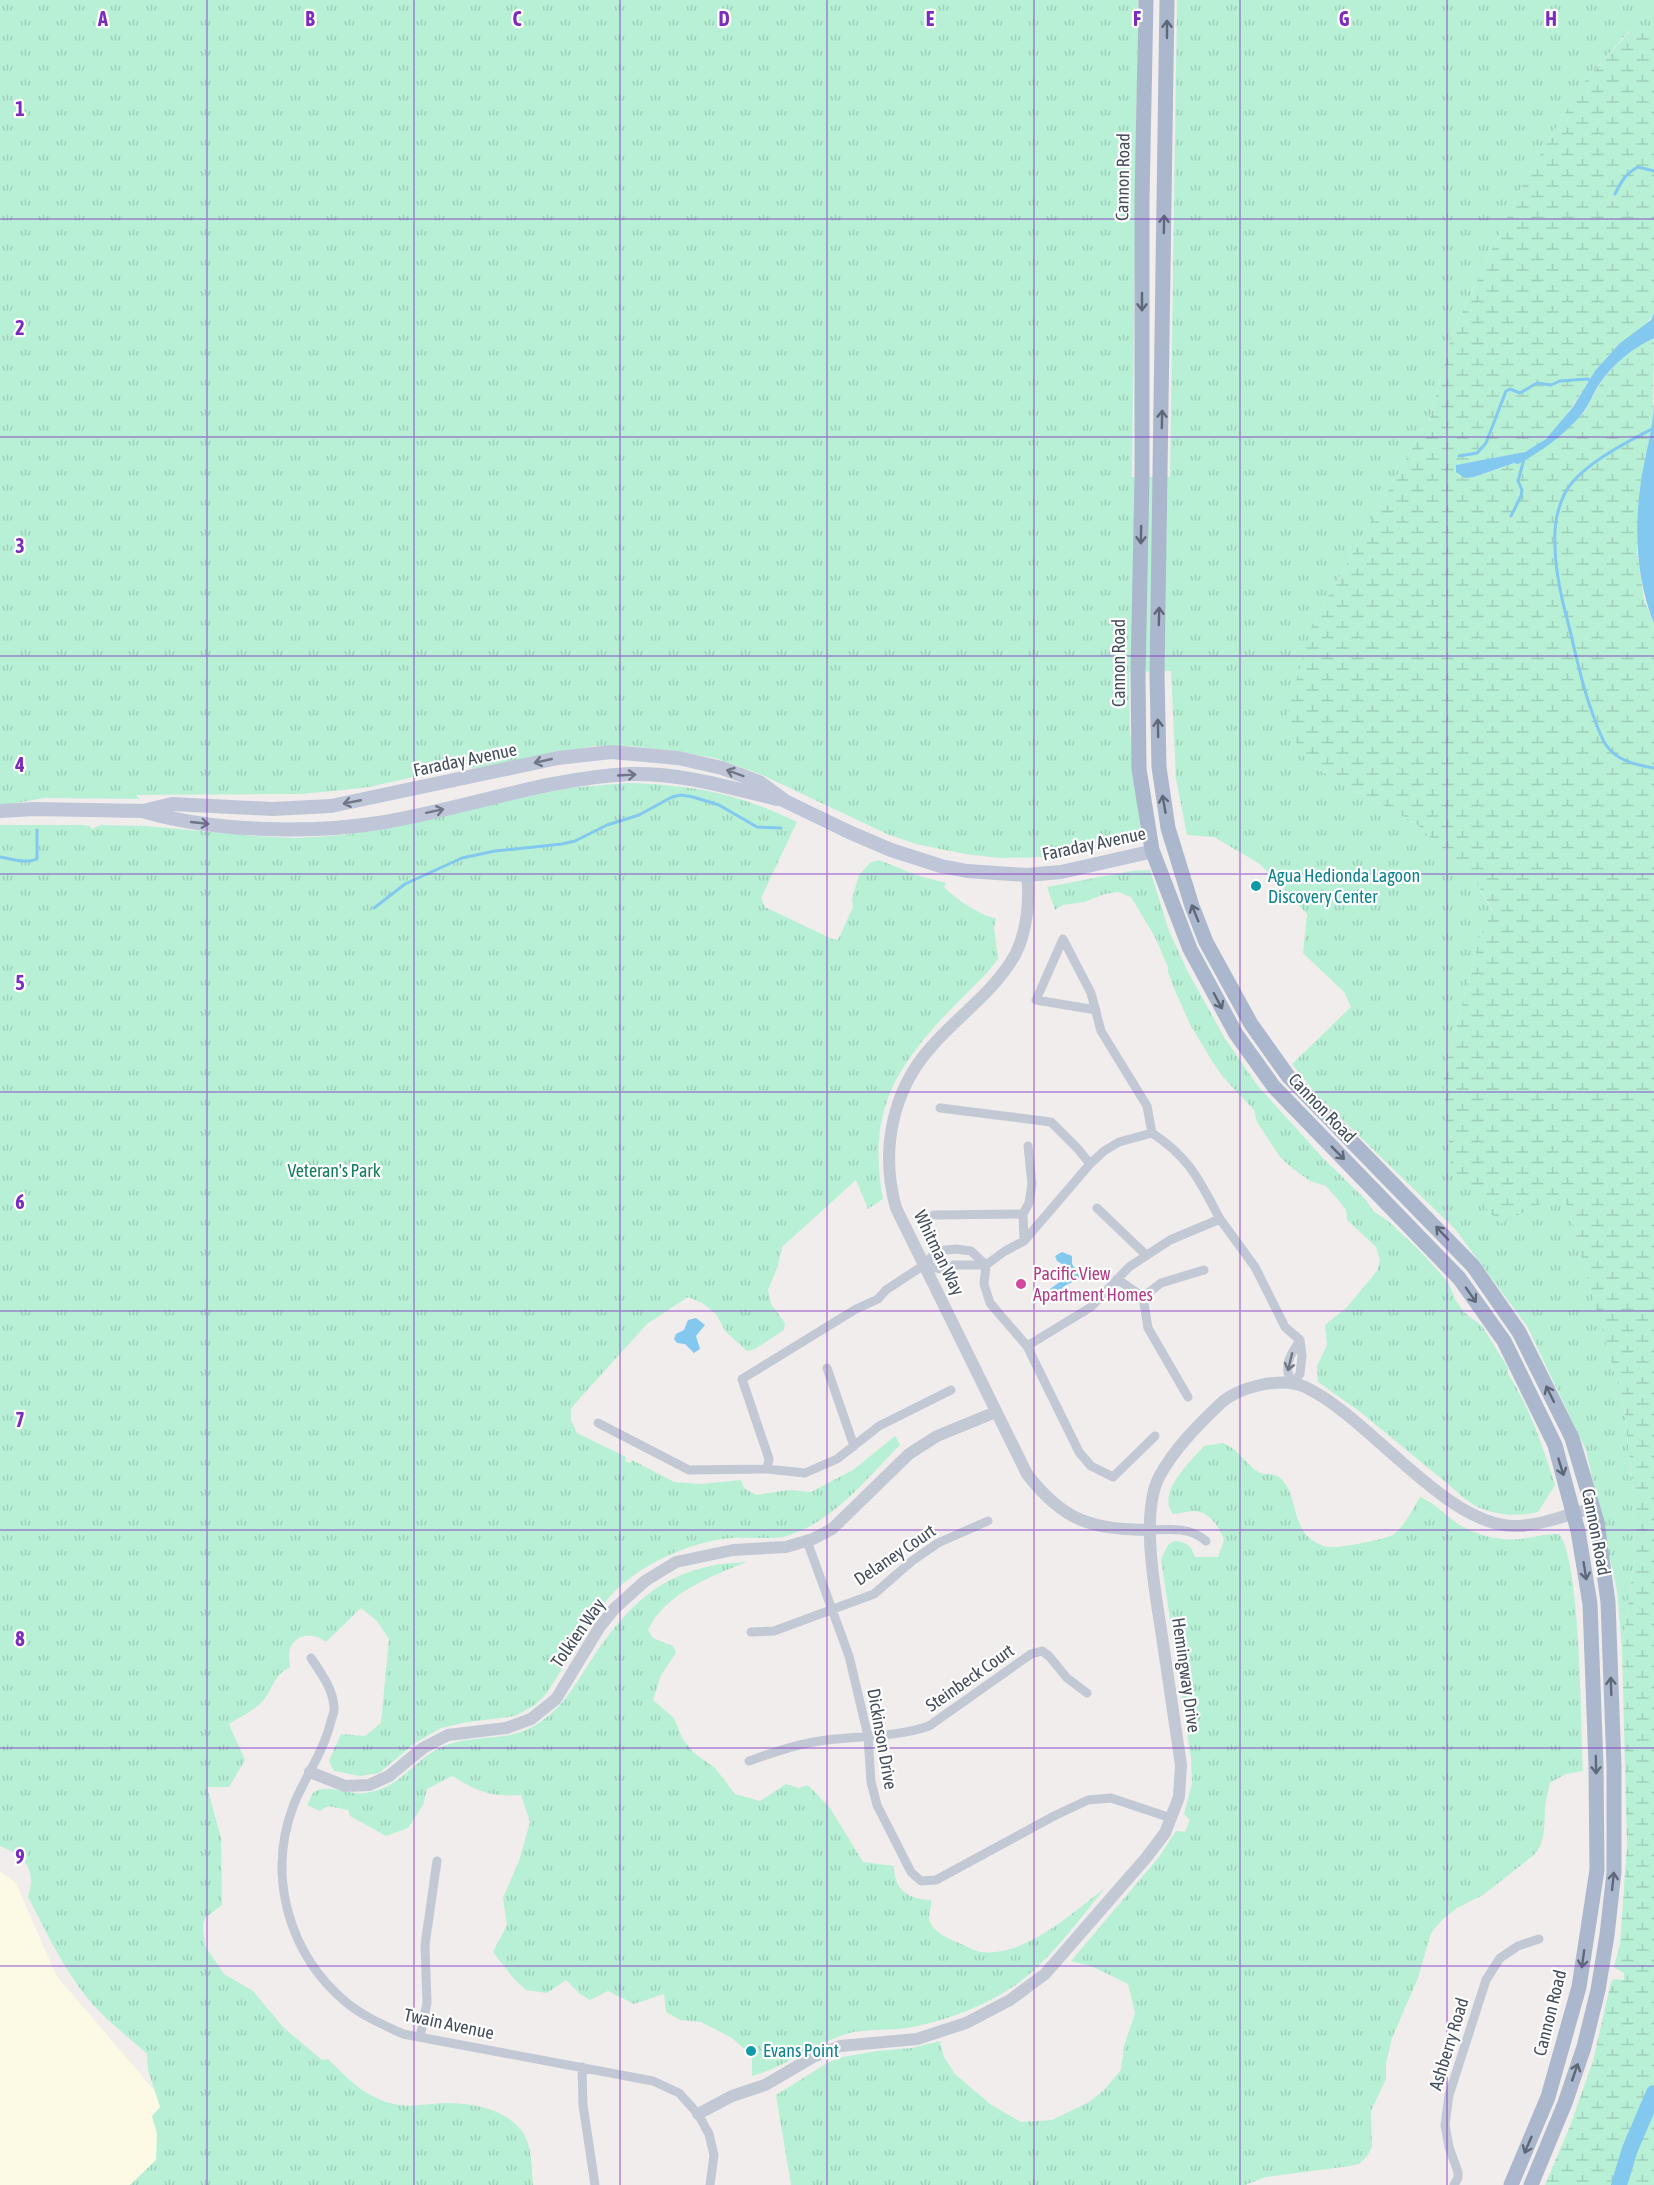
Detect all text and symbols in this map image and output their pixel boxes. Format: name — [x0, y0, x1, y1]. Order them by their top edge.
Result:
text: A — [97, 7, 108, 30]
text: B — [305, 7, 315, 30]
text: C — [513, 7, 522, 30]
text: D — [718, 7, 730, 30]
text: E — [926, 7, 935, 30]
text: F — [1133, 7, 1141, 30]
text: G — [1339, 7, 1350, 30]
text: H — [1545, 7, 1557, 30]
one-way arrow — [1161, 19, 1173, 39]
text: 1 — [15, 97, 25, 120]
street label: Cannon Road — [1111, 133, 1134, 221]
one-way arrow — [1158, 214, 1170, 234]
one-way arrow — [1136, 291, 1148, 311]
text: 2 — [15, 316, 25, 339]
one-way arrow — [1156, 409, 1168, 429]
one-way arrow — [1135, 524, 1146, 544]
text: 3 — [15, 534, 25, 557]
one-way arrow — [1153, 607, 1164, 627]
street label: Cannon Road — [1108, 619, 1129, 707]
one-way arrow — [1152, 718, 1164, 738]
street label: Faraday Avenue — [411, 738, 519, 781]
text: 4 — [14, 753, 25, 776]
one-way arrow — [533, 756, 553, 767]
one-way arrow — [726, 767, 744, 778]
one-way arrow — [616, 770, 636, 781]
one-way arrow — [1159, 795, 1170, 815]
one-way arrow — [343, 797, 362, 808]
one-way arrow — [426, 804, 445, 816]
one-way arrow — [190, 817, 210, 828]
street label: Faraday Avenue — [1040, 822, 1148, 865]
place label: Agua Hedionda Lagoon Discovery Center — [1268, 865, 1420, 907]
marker: Agua Hedionda Lagoon Discovery Center — [1249, 879, 1263, 893]
one-way arrow — [1189, 905, 1200, 923]
text: 5 — [15, 971, 25, 994]
one-way arrow — [1212, 992, 1224, 1009]
street label: Cannon Road — [1284, 1069, 1360, 1147]
one-way arrow — [1331, 1145, 1346, 1160]
park label: Veteran's Park — [287, 1160, 381, 1181]
text: 6 — [15, 1190, 25, 1213]
street label: Whitman Way — [910, 1207, 969, 1299]
one-way arrow — [1435, 1226, 1449, 1241]
place label: Pacific View Apartment Homes — [1033, 1263, 1153, 1305]
marker: Pacific View Apartment Homes — [1014, 1277, 1028, 1291]
one-way arrow — [1465, 1286, 1477, 1303]
one-way arrow — [1283, 1352, 1295, 1371]
one-way arrow — [1544, 1386, 1555, 1404]
text: 7 — [15, 1408, 25, 1431]
one-way arrow — [1557, 1457, 1568, 1476]
street label: Cannon Road — [1578, 1487, 1615, 1577]
street label: Delaney Court — [850, 1520, 939, 1589]
one-way arrow — [1579, 1560, 1590, 1580]
street label: Tolkien Way — [546, 1594, 609, 1671]
street label: Hemingway Drive — [1168, 1616, 1205, 1734]
text: 8 — [15, 1627, 25, 1650]
street label: Steinbeck Court — [922, 1639, 1018, 1716]
one-way arrow — [1606, 1677, 1617, 1697]
street label: Dickinson Drive — [863, 1687, 902, 1791]
one-way arrow — [1590, 1754, 1602, 1774]
text: 9 — [15, 1845, 25, 1868]
one-way arrow — [1608, 1872, 1619, 1892]
one-way arrow — [1578, 1949, 1589, 1968]
street label: Cannon Road — [1529, 1968, 1570, 2058]
street label: Ashberry Road — [1425, 1995, 1473, 2093]
street label: Twain Avenue — [402, 2004, 496, 2043]
place label: Evans Point — [763, 2040, 839, 2061]
marker: Evans Point — [744, 2044, 758, 2058]
one-way arrow — [1571, 2063, 1582, 2082]
one-way arrow — [1522, 2136, 1533, 2154]

